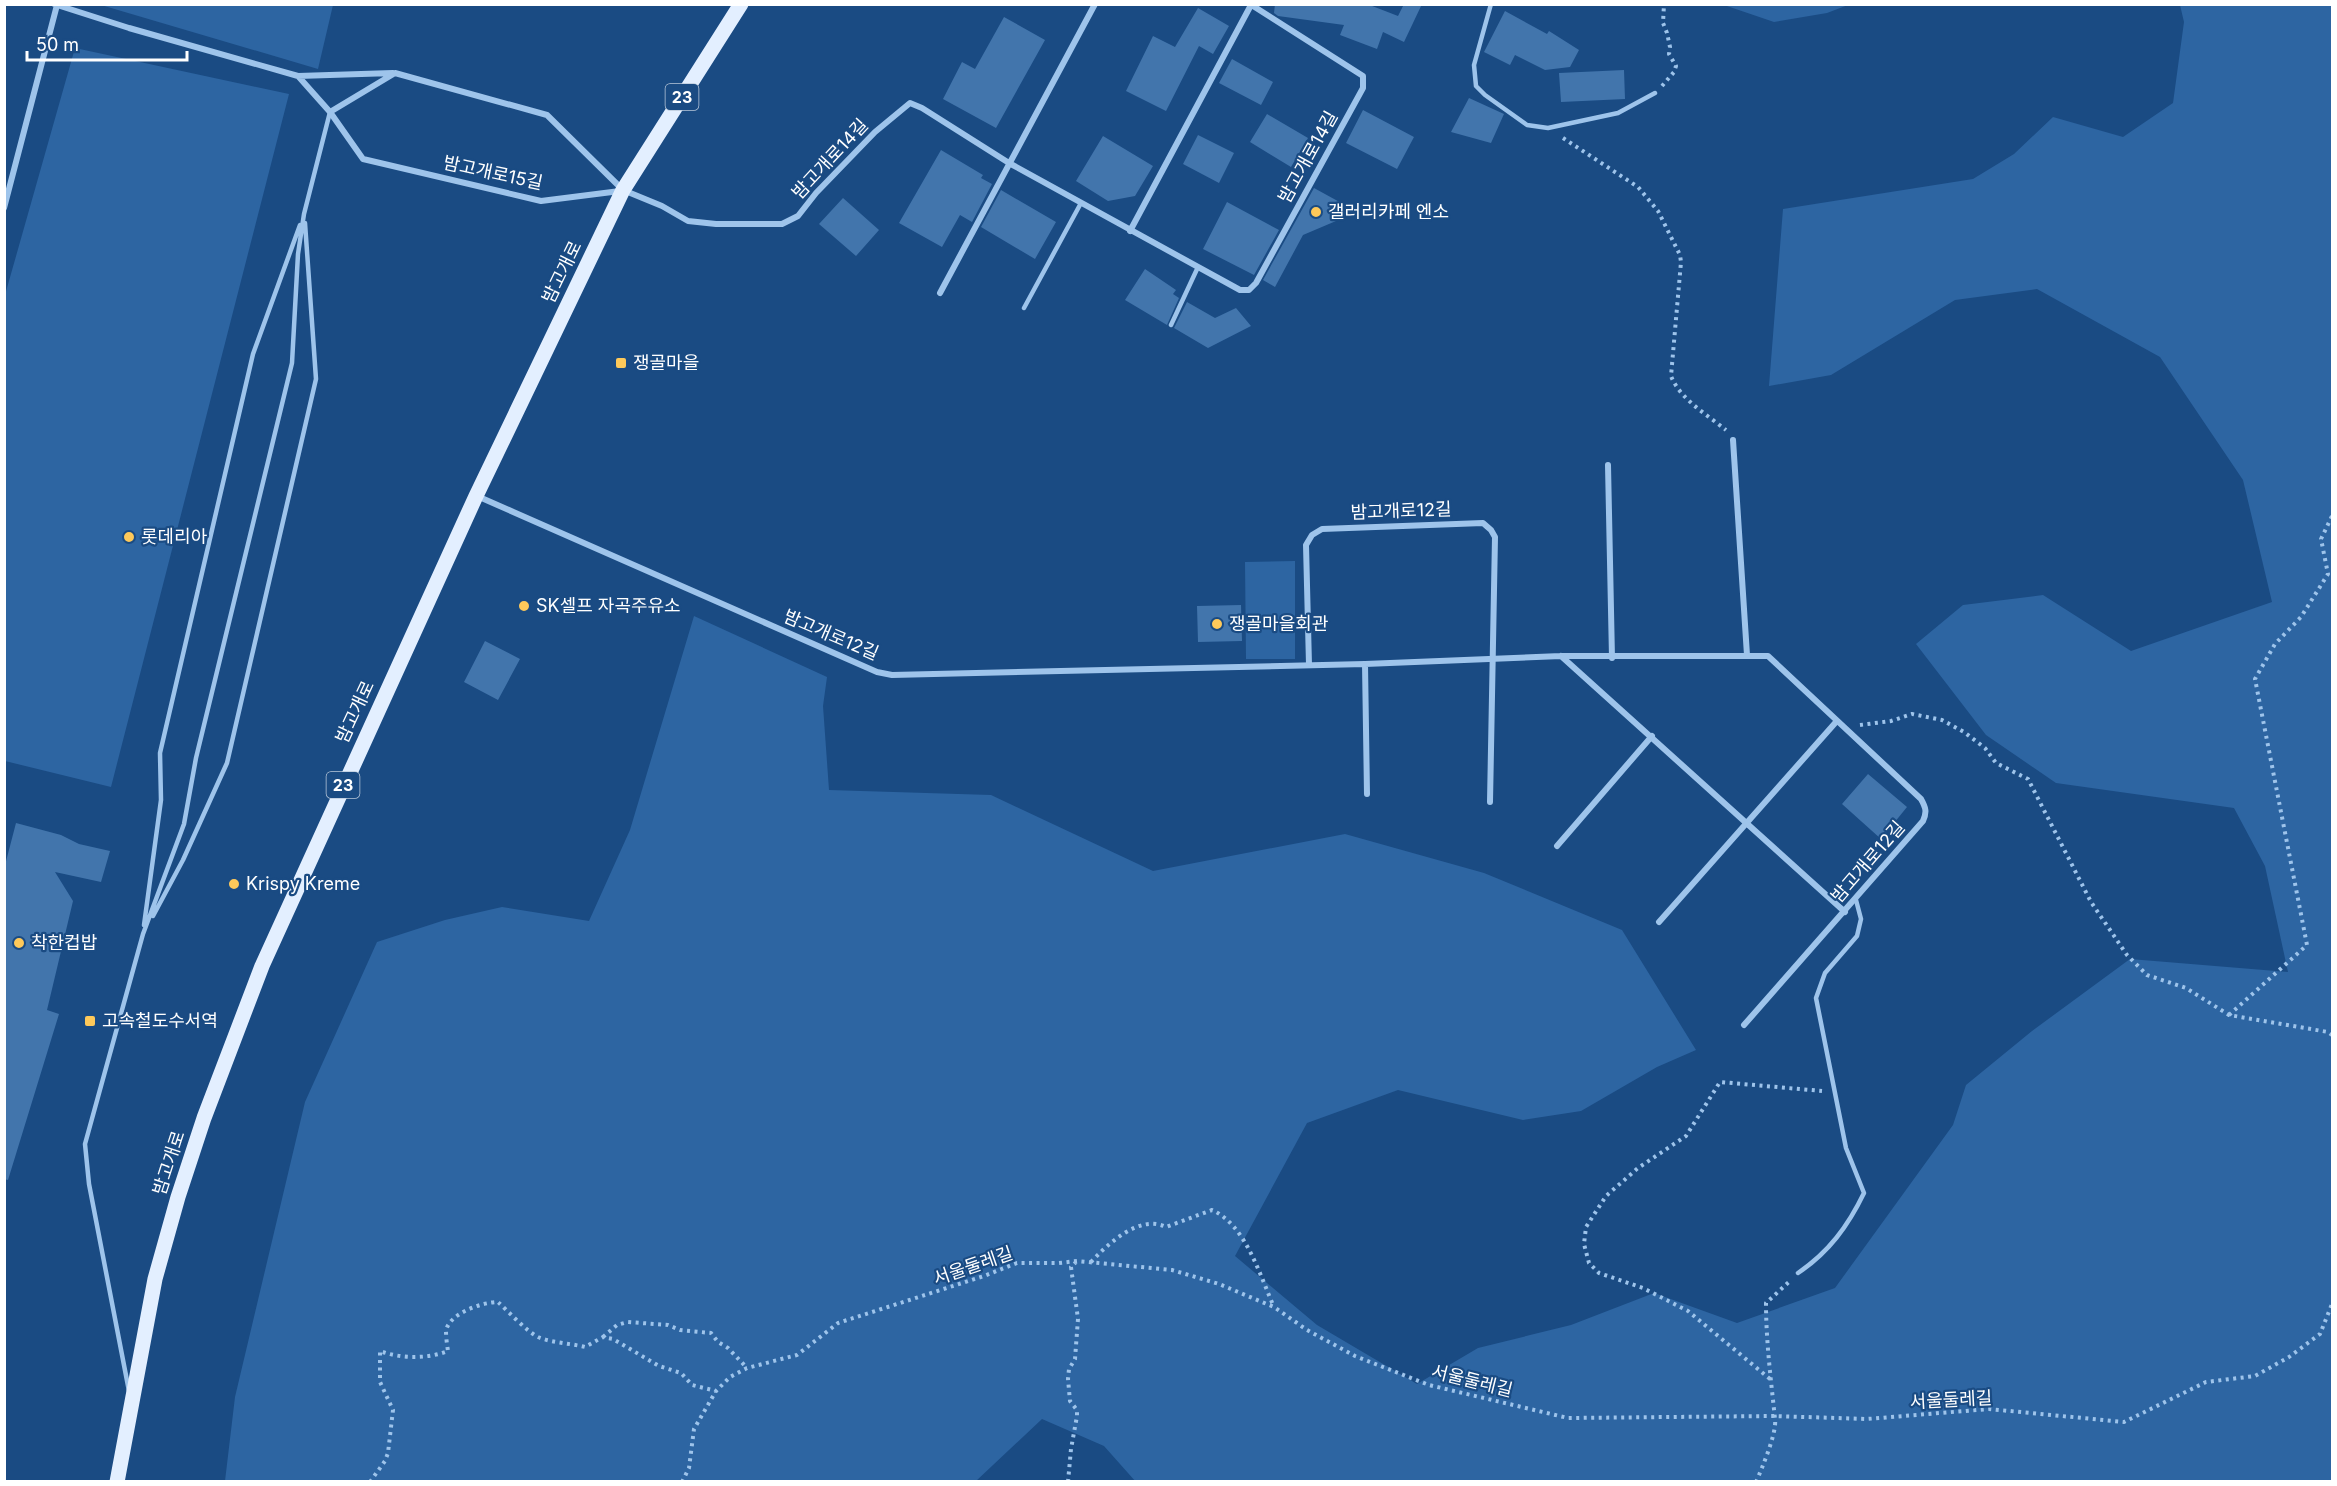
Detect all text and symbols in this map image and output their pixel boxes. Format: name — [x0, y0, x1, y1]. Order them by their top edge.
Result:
scale bar — [27, 24, 188, 62]
text: 50 m — [36, 34, 79, 55]
road number: 23 — [666, 84, 698, 110]
street label: 밤고개로14길 — [1274, 107, 1341, 206]
street label: 밤고개로14길 — [787, 114, 872, 203]
street label: 밤고개로15길 — [441, 152, 545, 193]
place label: 갤러리카페 엔소 — [1328, 201, 1449, 222]
marker: 갤러리카페 엔소 — [1309, 205, 1323, 219]
street label: 밤고개로 — [538, 237, 586, 306]
place label: 쟁골마을 — [633, 352, 699, 373]
marker: 쟁골마을 — [614, 356, 628, 370]
street label: 밤고개로12길 — [1350, 498, 1452, 523]
place label: 롯데리아 — [141, 526, 208, 547]
marker: 롯데리아 — [122, 530, 136, 544]
place label: SK셀프 자곡주유소 — [536, 595, 681, 616]
marker: SK셀프 자곡주유소 — [517, 599, 531, 613]
street label: 밤고개로12길 — [781, 605, 882, 664]
place label: 쟁골마을회관 — [1229, 613, 1329, 634]
marker: 쟁골마을회관 — [1210, 617, 1224, 631]
street label: 밤고개로 — [331, 677, 378, 746]
road number: 23 — [326, 772, 360, 798]
street label: 밤고개로12길 — [1827, 817, 1909, 907]
place label: Krispy Kreme — [246, 873, 360, 894]
marker: Krispy Kreme — [227, 877, 241, 891]
place label: 착한컵밥 — [31, 932, 97, 953]
marker: 착한컵밥 — [12, 936, 26, 950]
place label: 고속철도수서역 — [102, 1010, 218, 1031]
marker: 고속철도수서역 — [83, 1014, 97, 1028]
street label: 밤고개로 — [148, 1128, 189, 1198]
street label: 서울둘레길 — [930, 1242, 1015, 1289]
street label: 서울둘레길 — [1429, 1360, 1515, 1401]
street label: 서울둘레길 — [1909, 1387, 1993, 1412]

